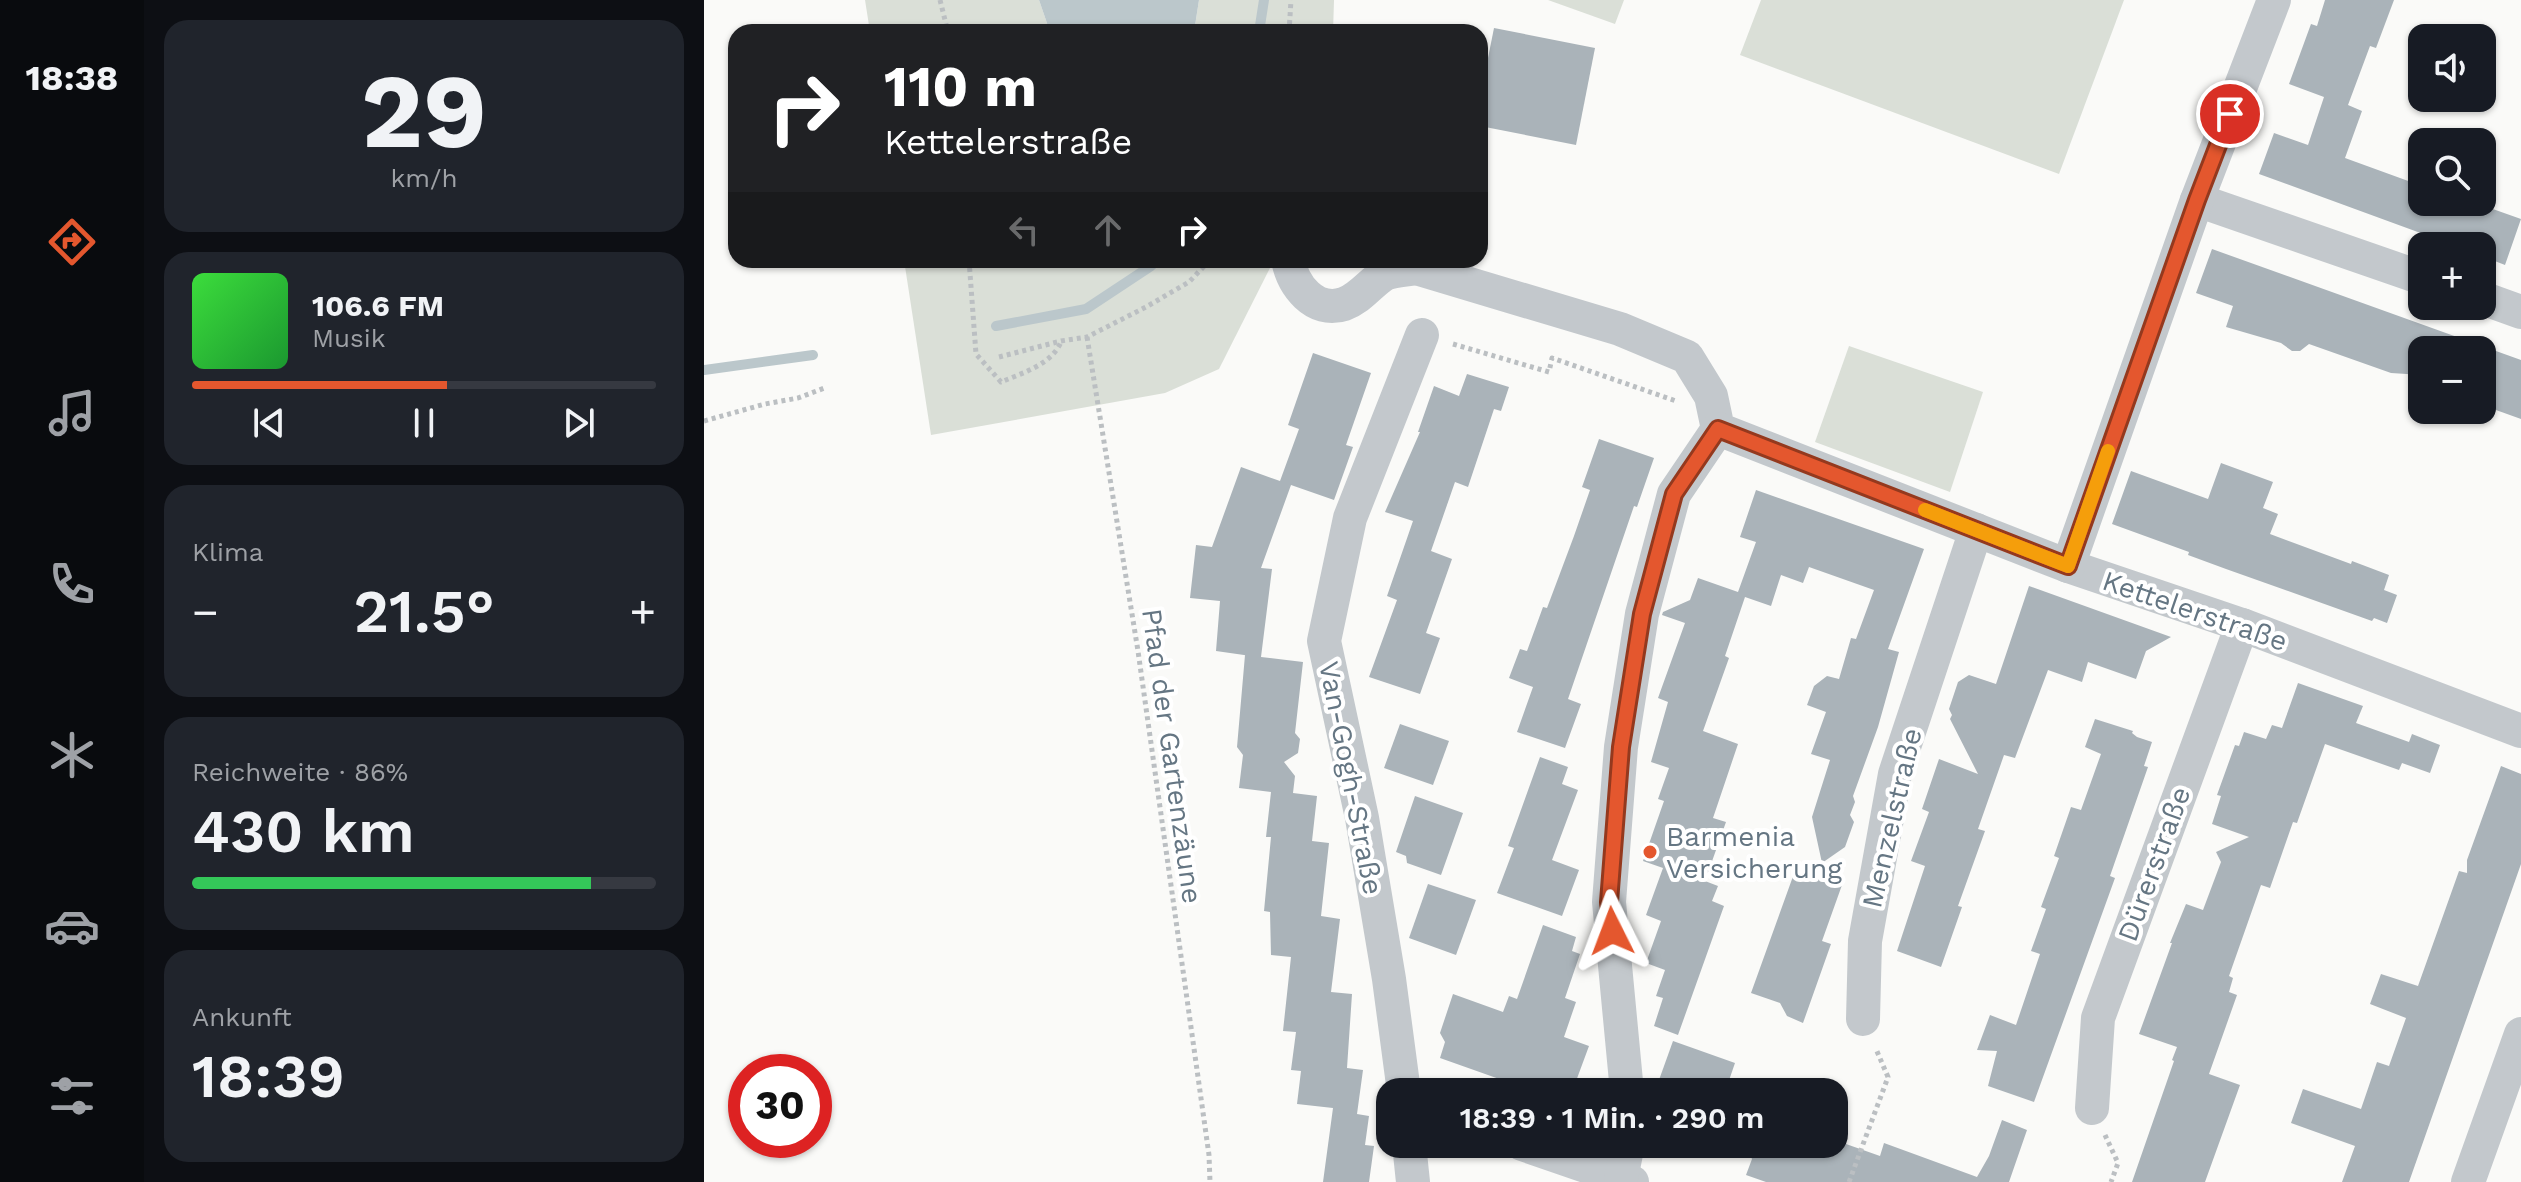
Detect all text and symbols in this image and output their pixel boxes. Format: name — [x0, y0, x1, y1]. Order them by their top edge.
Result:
map controls — [2408, 24, 2496, 424]
button: sound — [2408, 24, 2496, 112]
text: 29 — [361, 50, 487, 172]
text: 110 m — [884, 54, 1037, 120]
icon: right — [752, 56, 856, 160]
text: 18:38 — [26, 57, 118, 99]
pin — [2196, 80, 2264, 148]
icon: arrive — [2208, 92, 2252, 136]
text: Kettelerstraße — [884, 121, 1132, 163]
button: search — [2408, 128, 2496, 216]
text: km/h — [391, 163, 457, 193]
icon: left — [1002, 208, 1046, 252]
icon: ahead — [1086, 208, 1130, 252]
icon: right — [1170, 208, 1214, 252]
icon: directions — [44, 214, 100, 270]
button: + — [2408, 232, 2496, 320]
text: 106.6 FM — [312, 288, 444, 323]
text: Musik — [312, 323, 385, 353]
button: − — [2408, 336, 2496, 424]
icon: music — [44, 385, 100, 441]
icon: previous — [247, 401, 291, 445]
icon: pause — [402, 401, 446, 445]
icon: next — [557, 401, 601, 445]
text: Klima — [192, 537, 263, 567]
icon: phone — [44, 556, 100, 612]
street label: Kettelerstraße — [2098, 564, 2292, 658]
text: 21.5° — [353, 576, 495, 647]
text: − — [192, 586, 219, 638]
text: + — [629, 586, 656, 638]
street label: Pfad der Gartenzäune — [1135, 606, 1209, 906]
street label: Van-Gogh-Straße — [1312, 659, 1390, 897]
street label: Menzelstraße — [1855, 725, 1929, 911]
icon: climate — [44, 727, 100, 783]
text: Reichweite · 86% — [192, 757, 408, 787]
street label: Dürerstraße — [2111, 782, 2197, 946]
text: 430 km — [192, 796, 415, 867]
place label: Barmenia Versicherung — [1666, 820, 1842, 885]
marker: Barmenia Versicherung — [1641, 843, 1659, 861]
position arrow — [1570, 889, 1654, 973]
icon: car — [44, 898, 100, 954]
text: Ankunft — [192, 1002, 292, 1032]
text: 18:39 — [192, 1041, 345, 1112]
speed limit sign: 30 — [728, 1054, 832, 1158]
icon: filters — [44, 1068, 100, 1124]
text: 18:39 · 1 Min. · 290 m — [1460, 1100, 1764, 1135]

